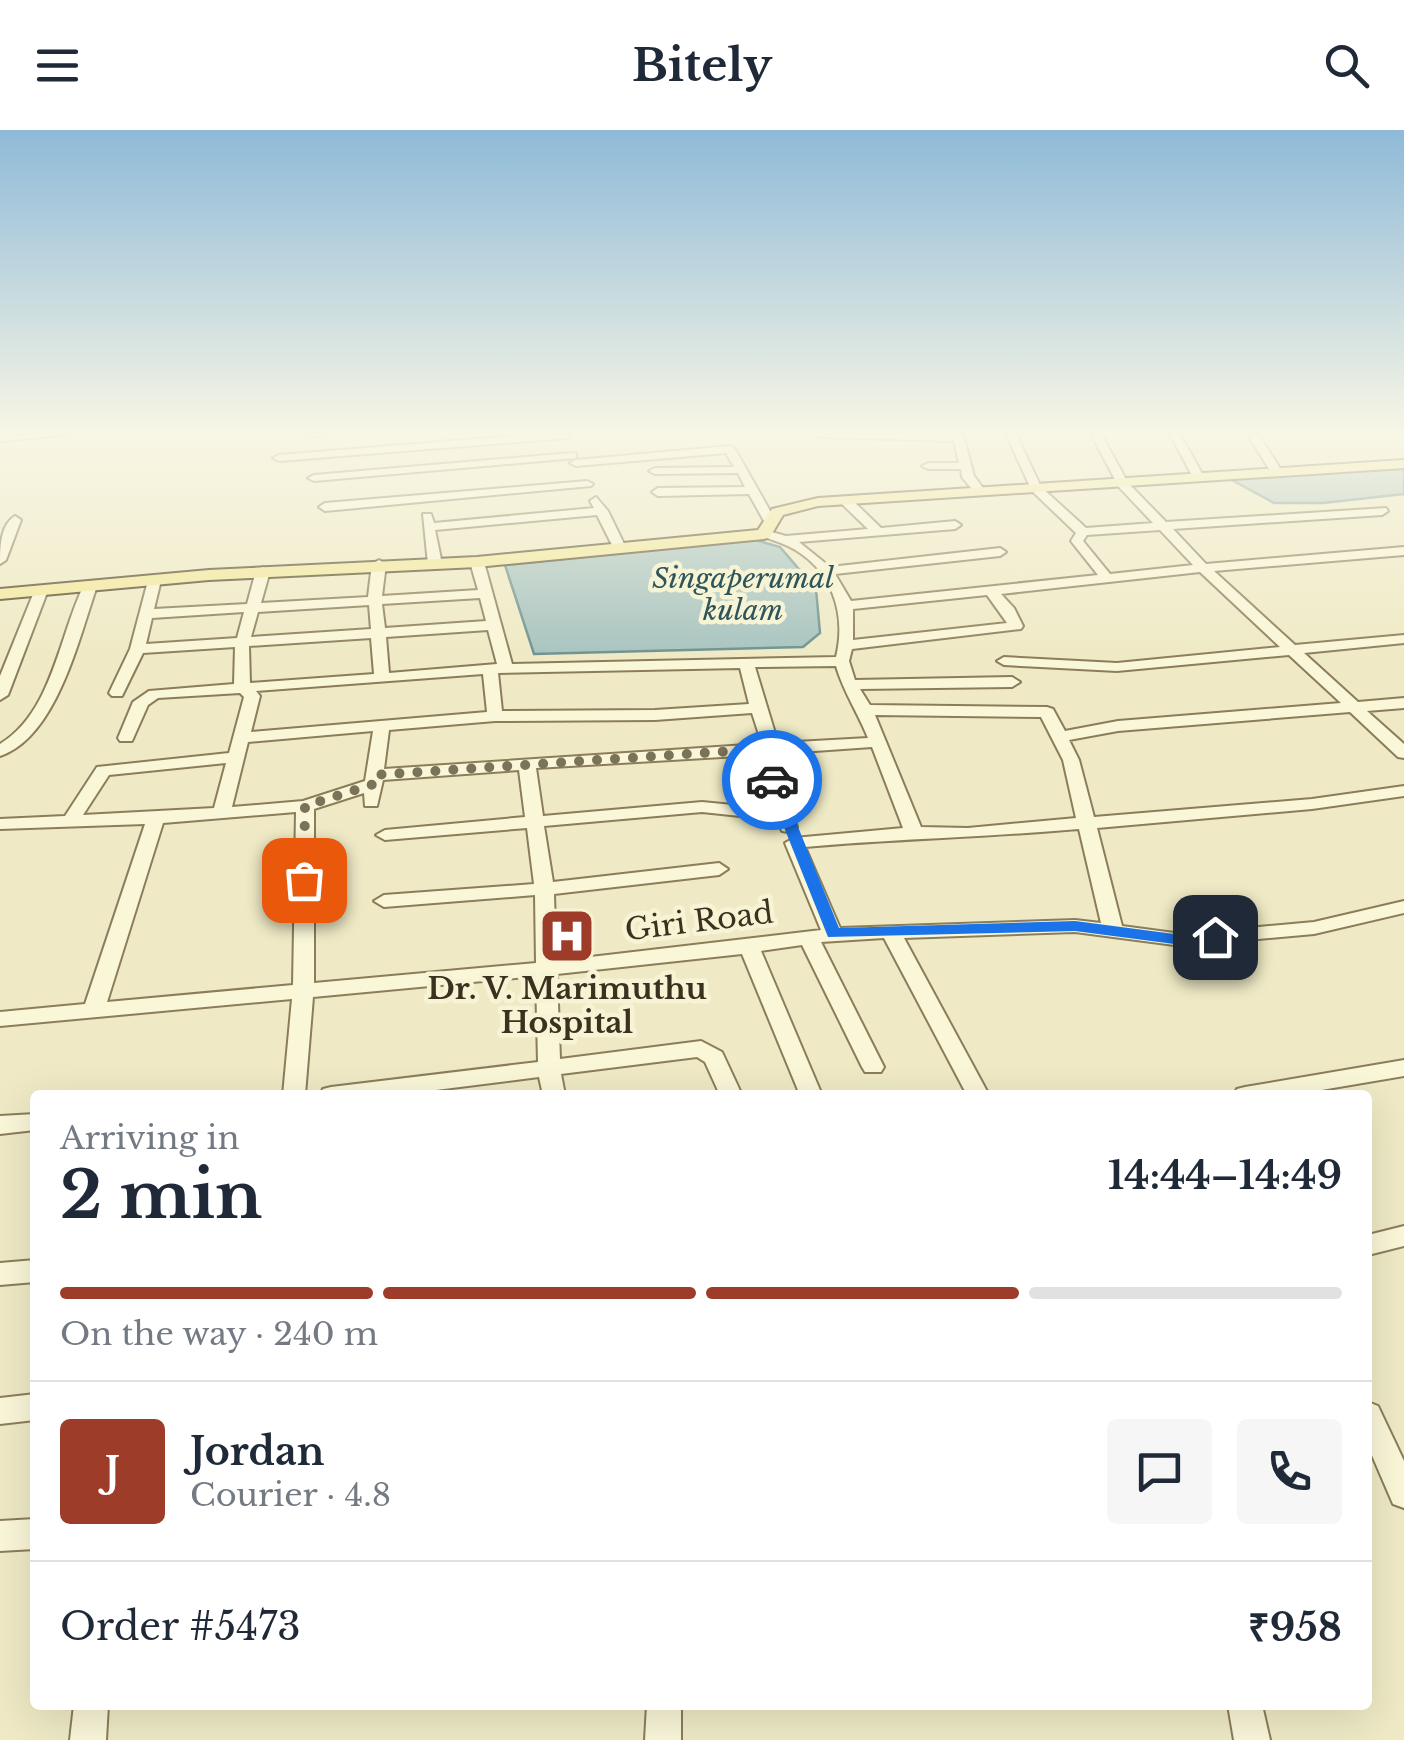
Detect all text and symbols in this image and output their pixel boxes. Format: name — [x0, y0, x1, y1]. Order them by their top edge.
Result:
text: Bitely — [632, 37, 772, 93]
icon: menu — [30, 38, 85, 93]
icon: search — [1319, 38, 1374, 93]
water label: Singaperumal kulam — [652, 561, 834, 628]
courier — [722, 730, 822, 830]
icon: car — [745, 753, 800, 808]
pin — [262, 838, 347, 923]
icon: bag — [277, 853, 332, 908]
street label: Giri Road — [623, 894, 775, 948]
pin — [1173, 895, 1258, 980]
hospital icon: Dr. V. Marimuthu Hospital — [537, 906, 597, 966]
icon: home — [1188, 910, 1243, 965]
place label: Dr. V. Marimuthu Hospital — [427, 970, 707, 1041]
text: Arriving in — [60, 1118, 239, 1158]
text: 14:44–14:49 — [1108, 1152, 1342, 1199]
text: 2 min — [60, 1155, 262, 1236]
text: On the way · 240 m — [60, 1314, 378, 1354]
button: chat — [1107, 1419, 1212, 1524]
button: phone — [1237, 1419, 1342, 1524]
text: Jordan — [190, 1428, 324, 1475]
text: J — [105, 1448, 120, 1495]
text: Courier · 4.8 — [190, 1475, 391, 1515]
text: Order #5473 — [60, 1603, 301, 1650]
text: ₹958 — [1248, 1604, 1342, 1651]

